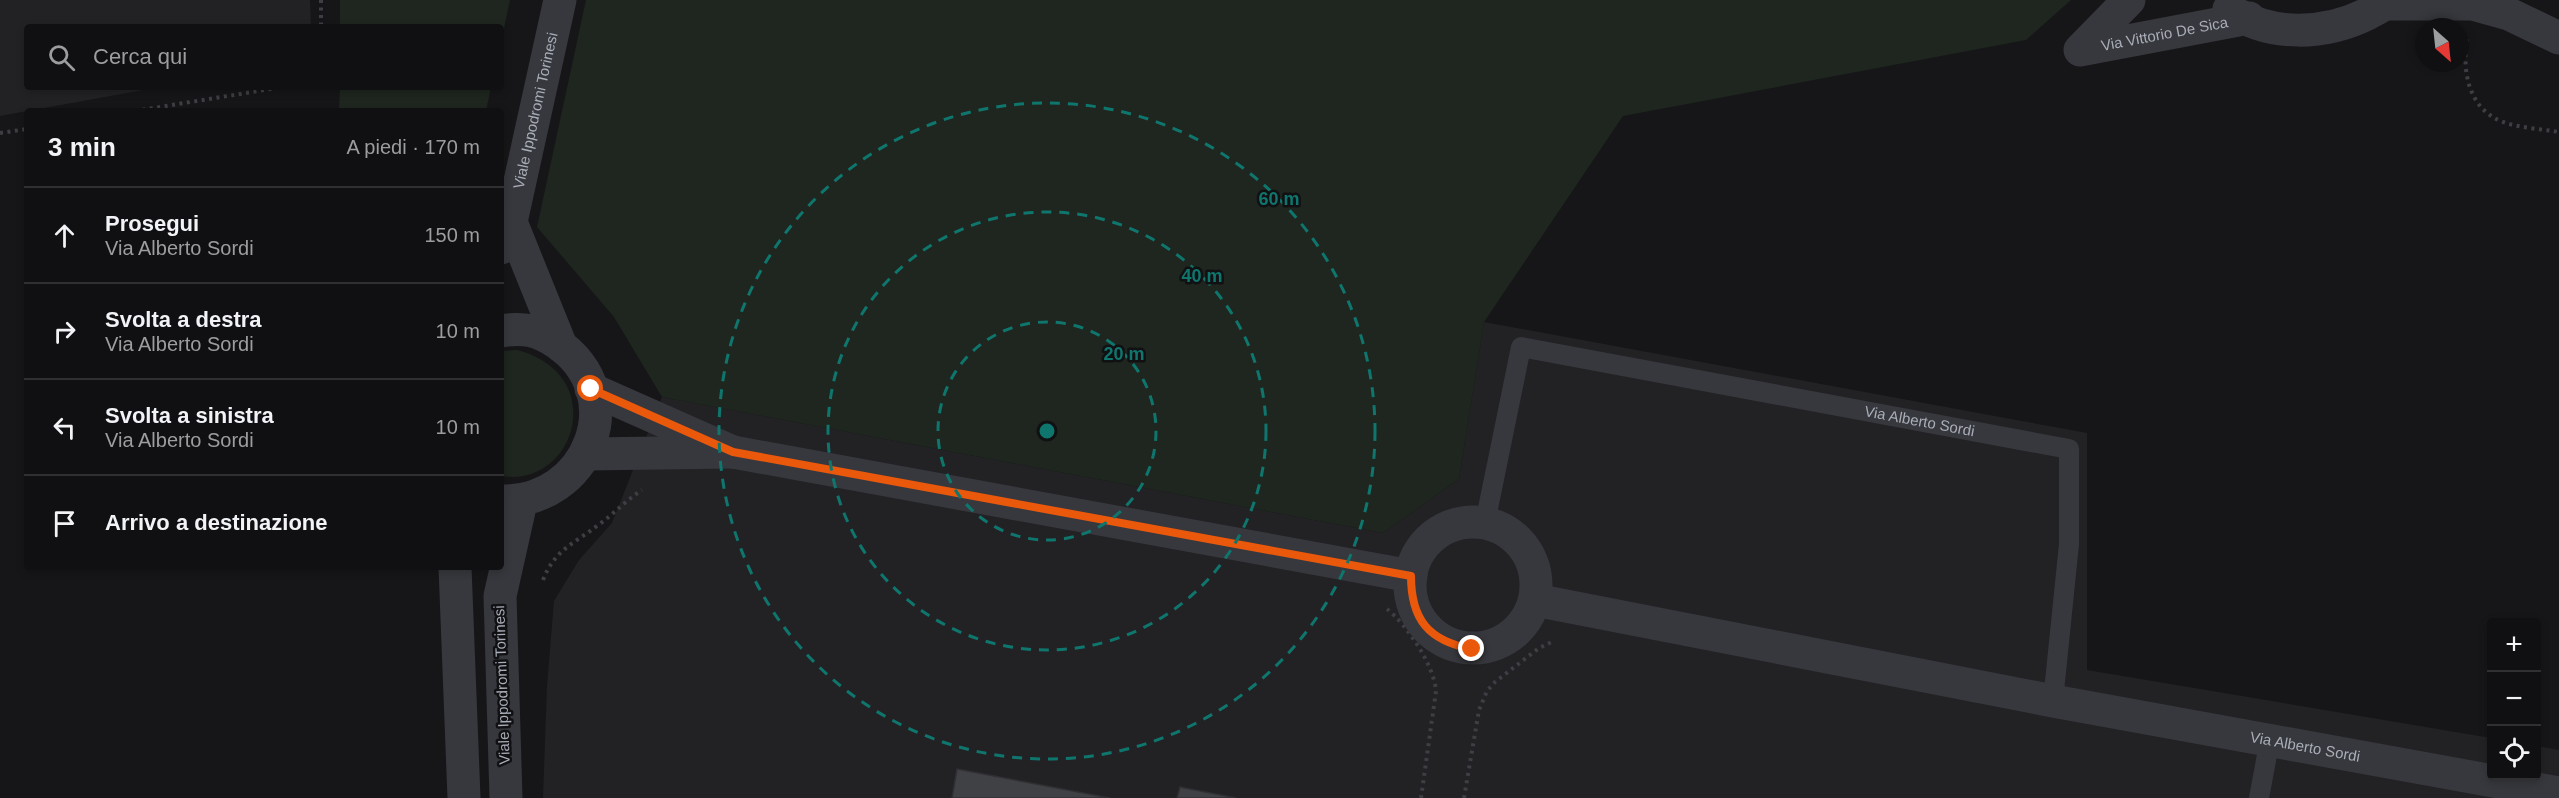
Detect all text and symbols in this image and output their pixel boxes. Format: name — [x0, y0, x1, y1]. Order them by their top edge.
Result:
street label: Via Vittorio De Sica — [2100, 13, 2230, 54]
north arrow — [2415, 18, 2469, 72]
search box — [24, 24, 504, 90]
street label: Viale Ippodromi Torinesi — [510, 31, 561, 190]
icon: search — [45, 41, 78, 74]
text: Cerca qui — [93, 44, 187, 69]
text: 3 min — [48, 132, 116, 162]
text: A piedi · 170 m — [347, 136, 480, 158]
text: 60 m — [1258, 189, 1300, 209]
text: Prosegui — [105, 211, 199, 236]
icon: ahead — [48, 219, 81, 252]
text: 150 m — [424, 224, 480, 246]
text: Via Alberto Sordi — [105, 237, 254, 259]
text: 40 m — [1181, 266, 1223, 286]
text: Svolta a destra — [105, 307, 262, 332]
icon: right — [48, 315, 81, 348]
text: 10 m — [436, 320, 480, 342]
text: Via Alberto Sordi — [105, 333, 254, 355]
text: 20 m — [1103, 344, 1145, 364]
route start — [577, 375, 603, 401]
street label: Via Alberto Sordi — [1863, 402, 1976, 439]
text: Svolta a sinistra — [105, 403, 274, 428]
icon: left — [48, 411, 81, 444]
text: 10 m — [436, 416, 480, 438]
centre of rings — [1037, 421, 1057, 441]
text: Via Alberto Sordi — [105, 429, 254, 451]
icon: arrive — [48, 507, 81, 540]
text: Arrivo a destinazione — [105, 510, 328, 535]
street label: Viale Ippodromi Torinesi — [490, 605, 513, 765]
map controls — [2487, 618, 2541, 780]
button: + — [2487, 618, 2541, 672]
route end — [1458, 635, 1484, 661]
button: − — [2487, 672, 2541, 726]
button: locate — [2487, 726, 2541, 780]
street label: Via Alberto Sordi — [2249, 728, 2362, 765]

